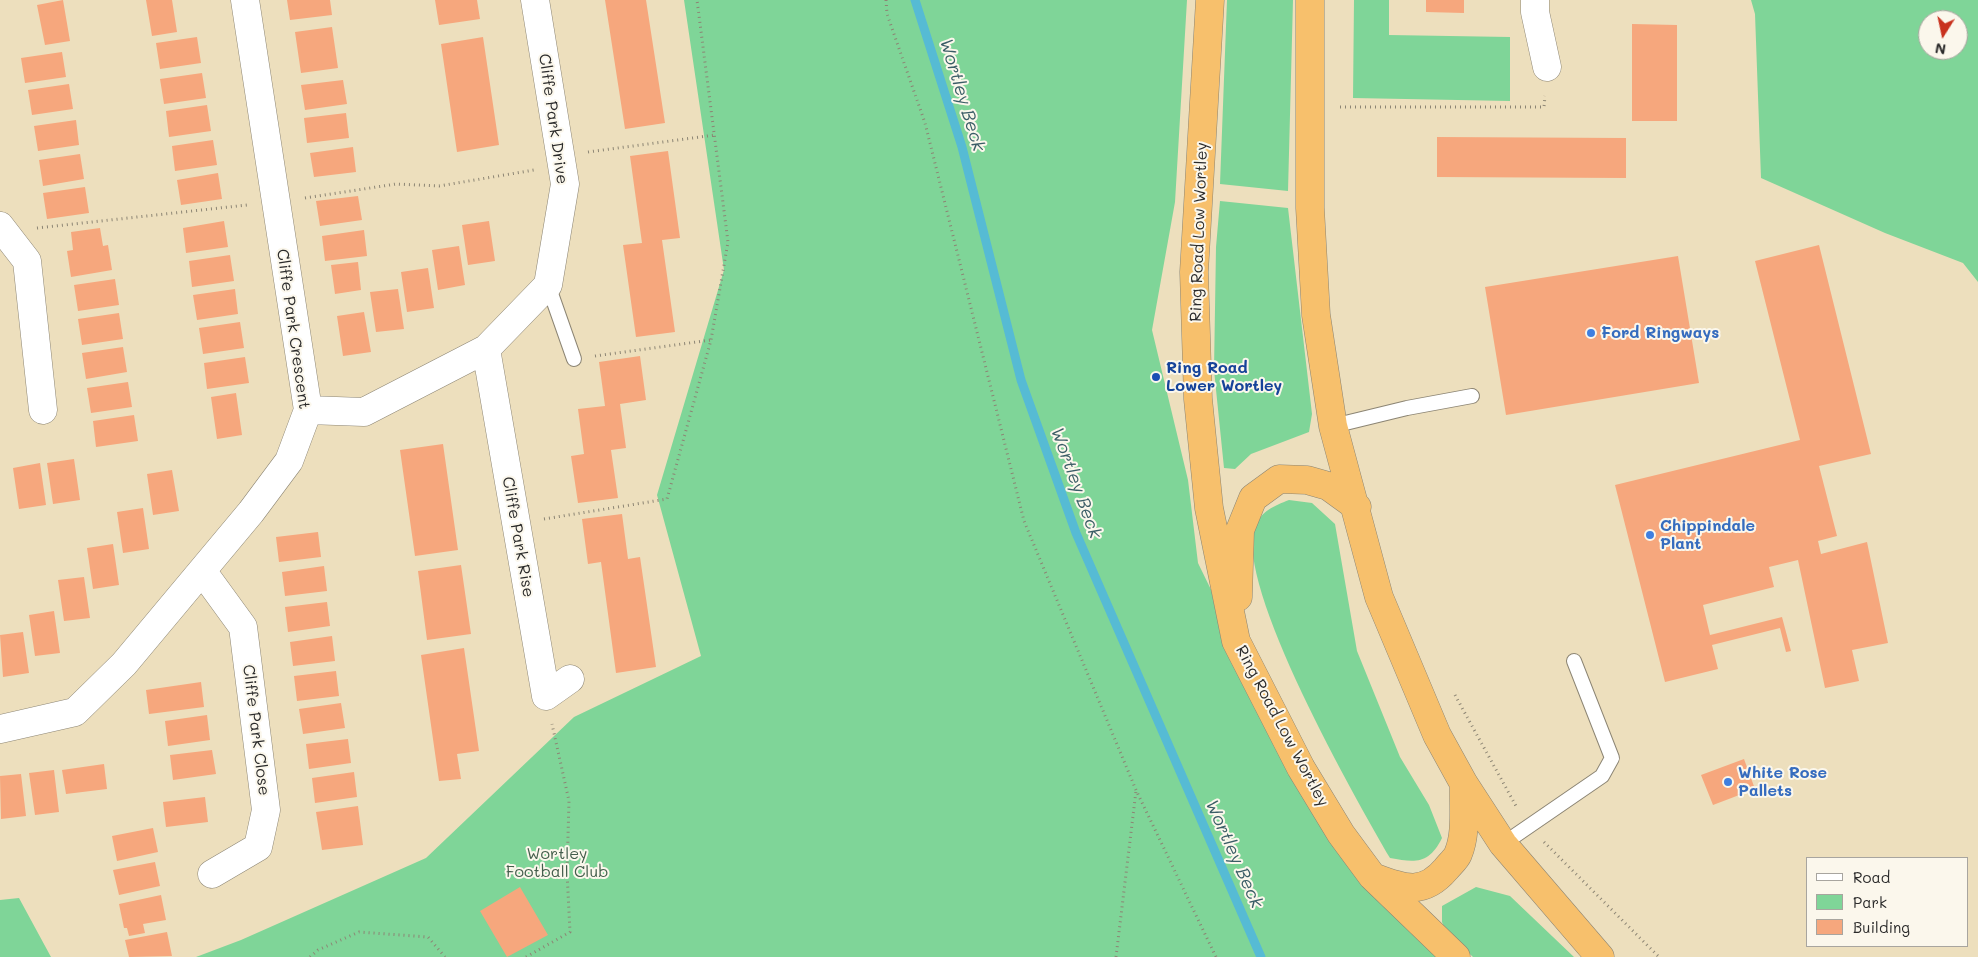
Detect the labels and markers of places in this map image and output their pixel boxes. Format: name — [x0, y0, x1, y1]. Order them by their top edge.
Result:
place label: Ford Ringways — [1601, 323, 1719, 343]
marker: Ford Ringways — [1585, 327, 1597, 339]
place label: Ring Road Lower Wortley — [1166, 358, 1282, 396]
marker: Ring Road Lower Wortley — [1150, 371, 1162, 383]
place label: Chippindale Plant — [1660, 516, 1755, 554]
marker: Chippindale Plant — [1644, 529, 1656, 541]
place label: White Rose Pallets — [1738, 763, 1827, 801]
marker: White Rose Pallets — [1722, 776, 1734, 788]

